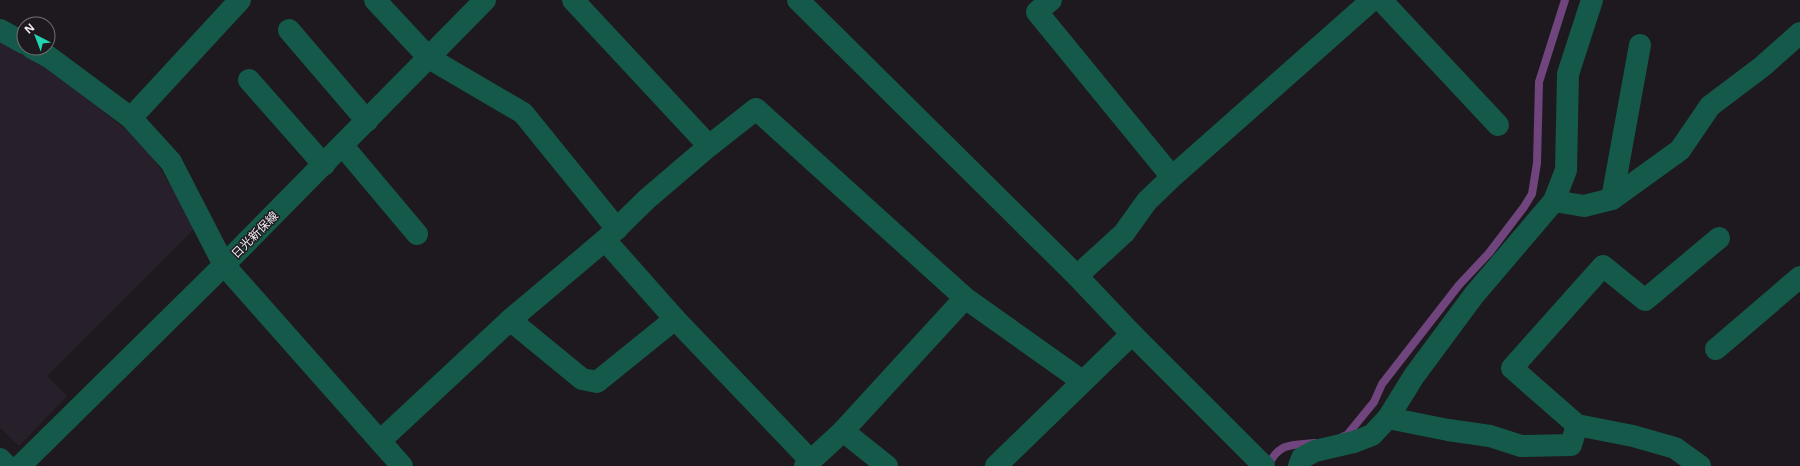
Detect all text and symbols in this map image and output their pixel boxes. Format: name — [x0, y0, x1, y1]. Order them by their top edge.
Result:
north arrow — [16, 16, 56, 56]
text: N — [21, 20, 37, 37]
street label: 日光新保線 — [227, 207, 282, 262]

